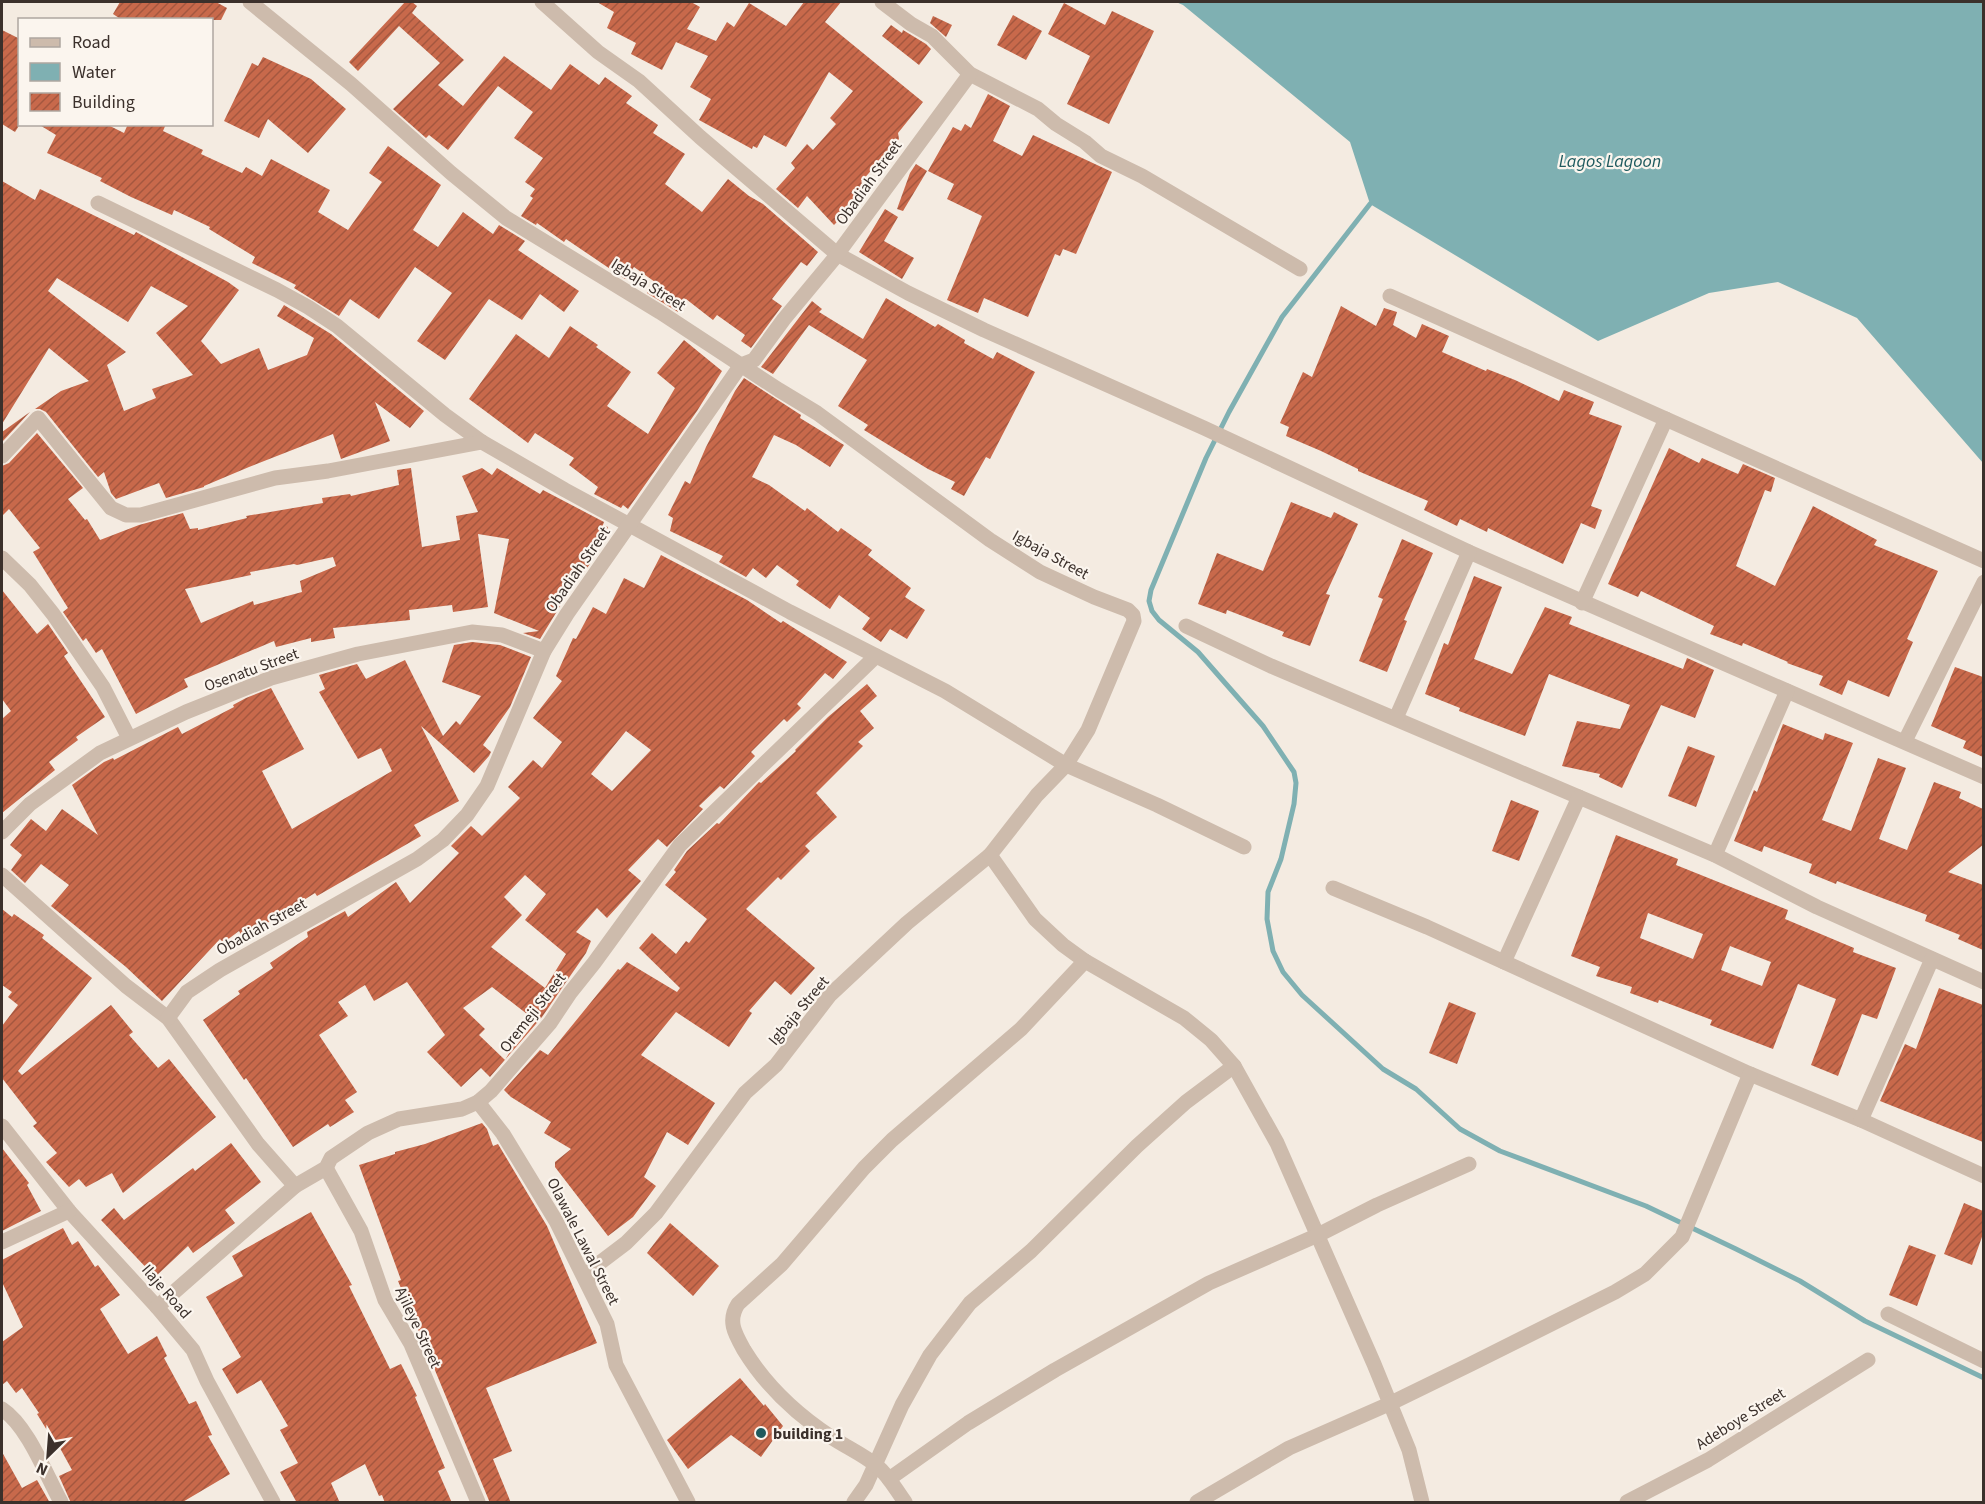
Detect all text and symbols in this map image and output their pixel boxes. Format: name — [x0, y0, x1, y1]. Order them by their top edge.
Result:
legend — [18, 18, 213, 126]
text: Road — [72, 30, 111, 55]
text: Water — [72, 60, 116, 85]
text: Building — [72, 90, 135, 115]
street label: Obadiah Street — [830, 135, 907, 230]
water label: Lagos Lagoon — [1559, 149, 1661, 174]
street label: Igbaja Street — [607, 253, 691, 317]
street label: Obadiah Street — [540, 522, 616, 617]
street label: Igbaja Street — [1008, 525, 1093, 585]
street label: Osenatu Street — [201, 642, 302, 697]
street label: Obadiah Street — [212, 893, 311, 961]
street label: Oremeji Street — [494, 967, 571, 1057]
street label: Igbaja Street — [763, 971, 835, 1050]
street label: Olawale Lawal Street — [542, 1174, 625, 1309]
street label: Ilaje Road — [136, 1260, 196, 1324]
street label: Ajileye Street — [390, 1283, 447, 1372]
street label: Adeboye Street — [1692, 1382, 1790, 1455]
place label: building 1 — [773, 1423, 843, 1445]
north arrow — [18, 1426, 78, 1486]
marker: building 1 — [754, 1426, 768, 1440]
text: N — [33, 1456, 52, 1481]

